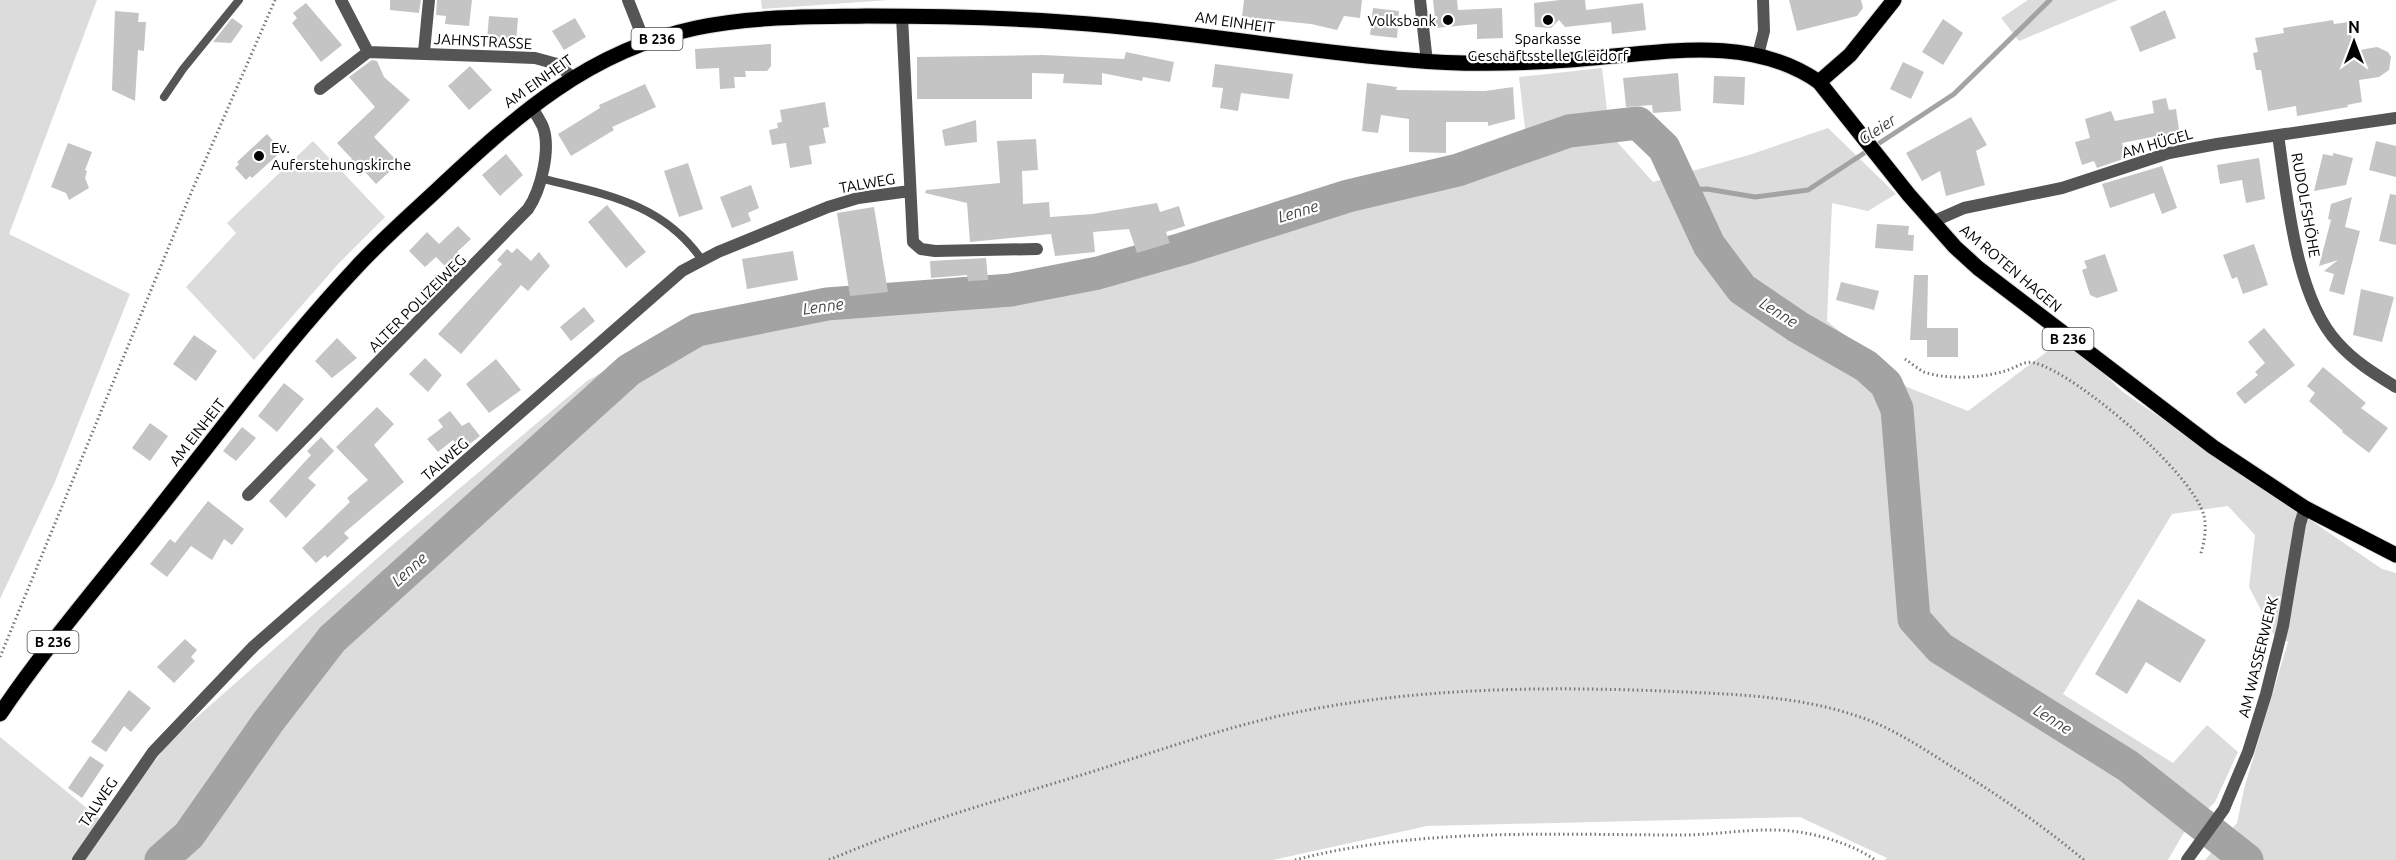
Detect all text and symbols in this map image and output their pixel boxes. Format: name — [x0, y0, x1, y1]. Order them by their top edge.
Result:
street label: AM EINHEIT — [1194, 8, 1277, 36]
place label: Volksbank — [1368, 12, 1436, 29]
north arrow — [2324, 12, 2384, 72]
marker: Volksbank — [1441, 13, 1455, 27]
marker: Sparkasse Geschäftsstelle Gleidorf — [1541, 13, 1555, 27]
text: N — [2348, 18, 2360, 36]
road number: B 236 — [632, 28, 682, 50]
street label: JAHNSTRASSE — [433, 30, 533, 52]
place label: Sparkasse Geschäftsstelle Gleidorf — [1467, 30, 1629, 64]
street label: AM EINHEIT — [500, 51, 576, 111]
water label: Gleier — [1855, 110, 1900, 148]
street label: AM HÜGEL — [2120, 125, 2195, 161]
place label: Ev. Auferstehungskirche — [271, 139, 411, 173]
marker: Ev. Auferstehungskirche — [252, 149, 266, 163]
street label: RUDOLFSHÖHE — [2288, 151, 2324, 259]
street label: TALWEG — [838, 170, 896, 196]
water label: Lenne — [1276, 196, 1320, 226]
street label: AM ROTEN HAGEN — [1957, 221, 2065, 315]
street label: ALTER POLIZEIWEG — [365, 251, 469, 355]
water label: Lenne — [1757, 293, 1801, 331]
water label: Lenne — [801, 294, 845, 318]
road number: B 236 — [2042, 328, 2094, 350]
street label: AM EINHEIT — [166, 395, 229, 469]
street label: TALWEG — [418, 434, 472, 484]
water label: Lenne — [388, 549, 430, 589]
street label: AM WASSERWERK — [2235, 595, 2281, 719]
road number: B 236 — [28, 631, 78, 653]
water label: Lenne — [2031, 700, 2075, 738]
street label: TALWEG — [75, 774, 121, 830]

